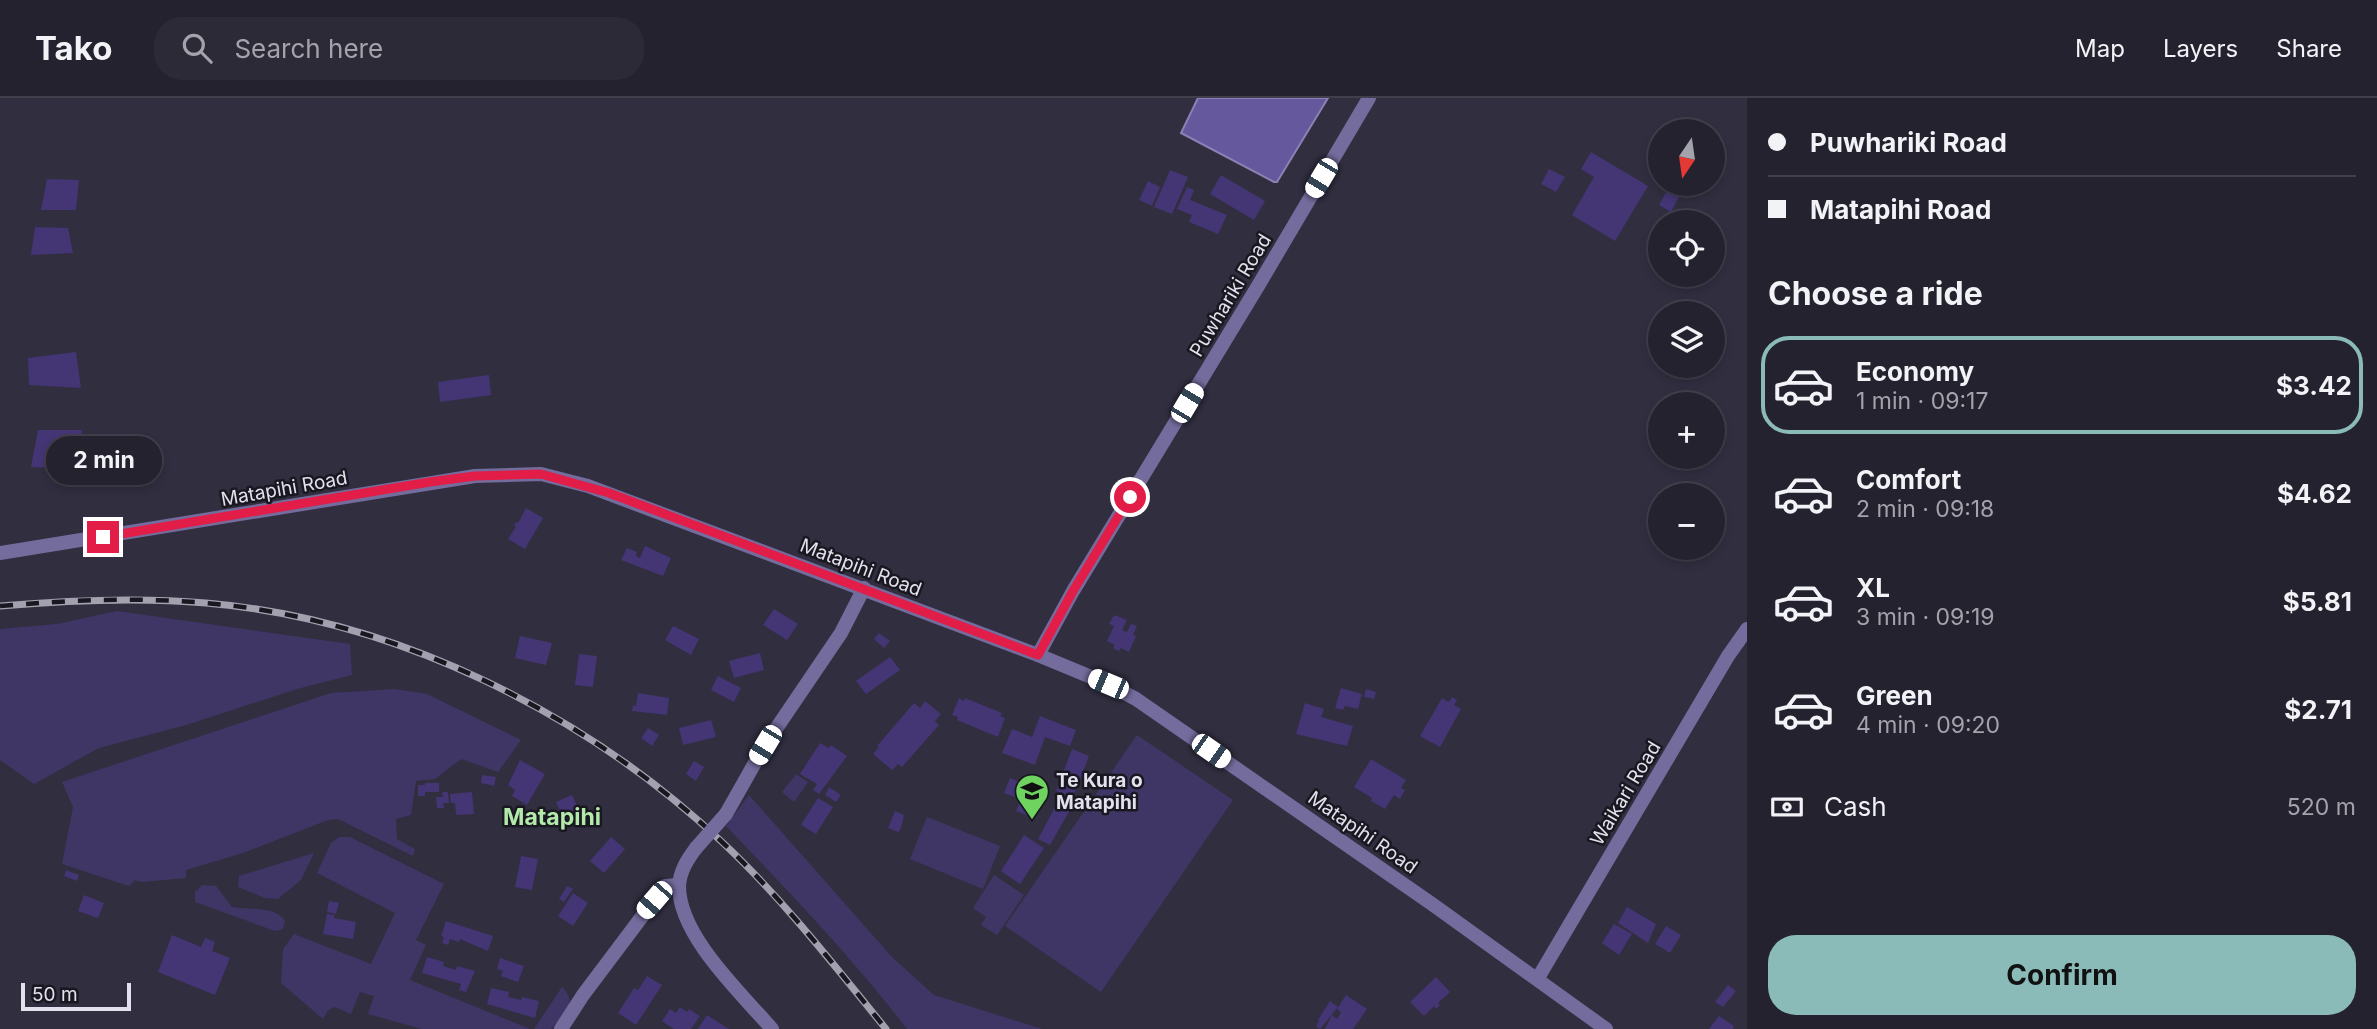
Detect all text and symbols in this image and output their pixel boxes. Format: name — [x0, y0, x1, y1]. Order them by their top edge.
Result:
search box — [154, 17, 644, 80]
text: Tako — [35, 28, 112, 68]
icon: search — [178, 29, 216, 67]
text: Search here — [234, 33, 383, 64]
text: Map — [2075, 34, 2125, 63]
text: Layers — [2163, 34, 2238, 63]
text: Share — [2276, 34, 2342, 63]
north arrow — [1648, 119, 1726, 196]
map controls — [1648, 119, 1725, 560]
text: Puwhariki Road — [1810, 127, 2007, 158]
car — [1302, 155, 1341, 201]
text: Matapihi Road — [1810, 194, 1991, 225]
button: locate — [1648, 210, 1725, 287]
street label: Puwhariki Road — [1185, 230, 1276, 361]
text: Choose a ride — [1768, 274, 1983, 313]
button: layers — [1648, 301, 1725, 378]
icon: car — [1772, 354, 1835, 417]
text: Economy — [1856, 356, 1974, 387]
text: $3.42 — [2276, 370, 2352, 401]
car — [1168, 380, 1207, 426]
text: 1 min · 09:17 — [1856, 387, 1988, 415]
button: + — [1648, 392, 1725, 469]
callout: 2 min — [45, 436, 161, 484]
text: 2 min — [73, 446, 135, 474]
icon: car — [1772, 462, 1835, 525]
text: Comfort — [1856, 464, 1961, 495]
street label: Matapihi Road — [219, 466, 349, 511]
text: $4.62 — [2277, 478, 2352, 509]
route start — [1114, 481, 1146, 513]
button: − — [1648, 483, 1725, 560]
text: 2 min · 09:18 — [1856, 495, 1994, 523]
route end — [87, 521, 119, 553]
street label: Matapihi Road — [797, 534, 925, 601]
icon: car — [1772, 570, 1835, 633]
text: XL — [1856, 572, 1890, 603]
text: $5.81 — [2283, 586, 2352, 617]
text: 3 min · 09:19 — [1856, 603, 1995, 631]
car — [1085, 666, 1132, 702]
icon: car — [1772, 678, 1835, 741]
text: Green — [1856, 680, 1933, 711]
text: $2.71 — [2284, 694, 2352, 725]
text: 4 min · 09:20 — [1856, 711, 2000, 739]
car — [746, 722, 785, 768]
car — [1188, 730, 1235, 772]
street label: Waikari Road — [1585, 737, 1666, 849]
place label: Te Kura o Matapihi — [1056, 769, 1143, 814]
school or university icon: Te Kura o Matapihi — [1013, 772, 1051, 821]
street label: Matapihi Road — [1304, 786, 1422, 879]
icon: cash — [1768, 788, 1806, 826]
text: Cash — [1824, 791, 1887, 822]
text: 520 m — [2287, 793, 2356, 821]
district label: Matapihi — [503, 803, 601, 831]
car — [633, 877, 676, 923]
button: Confirm — [1768, 935, 2356, 1015]
scale bar — [21, 980, 131, 1012]
text: 50 m — [32, 983, 78, 1006]

